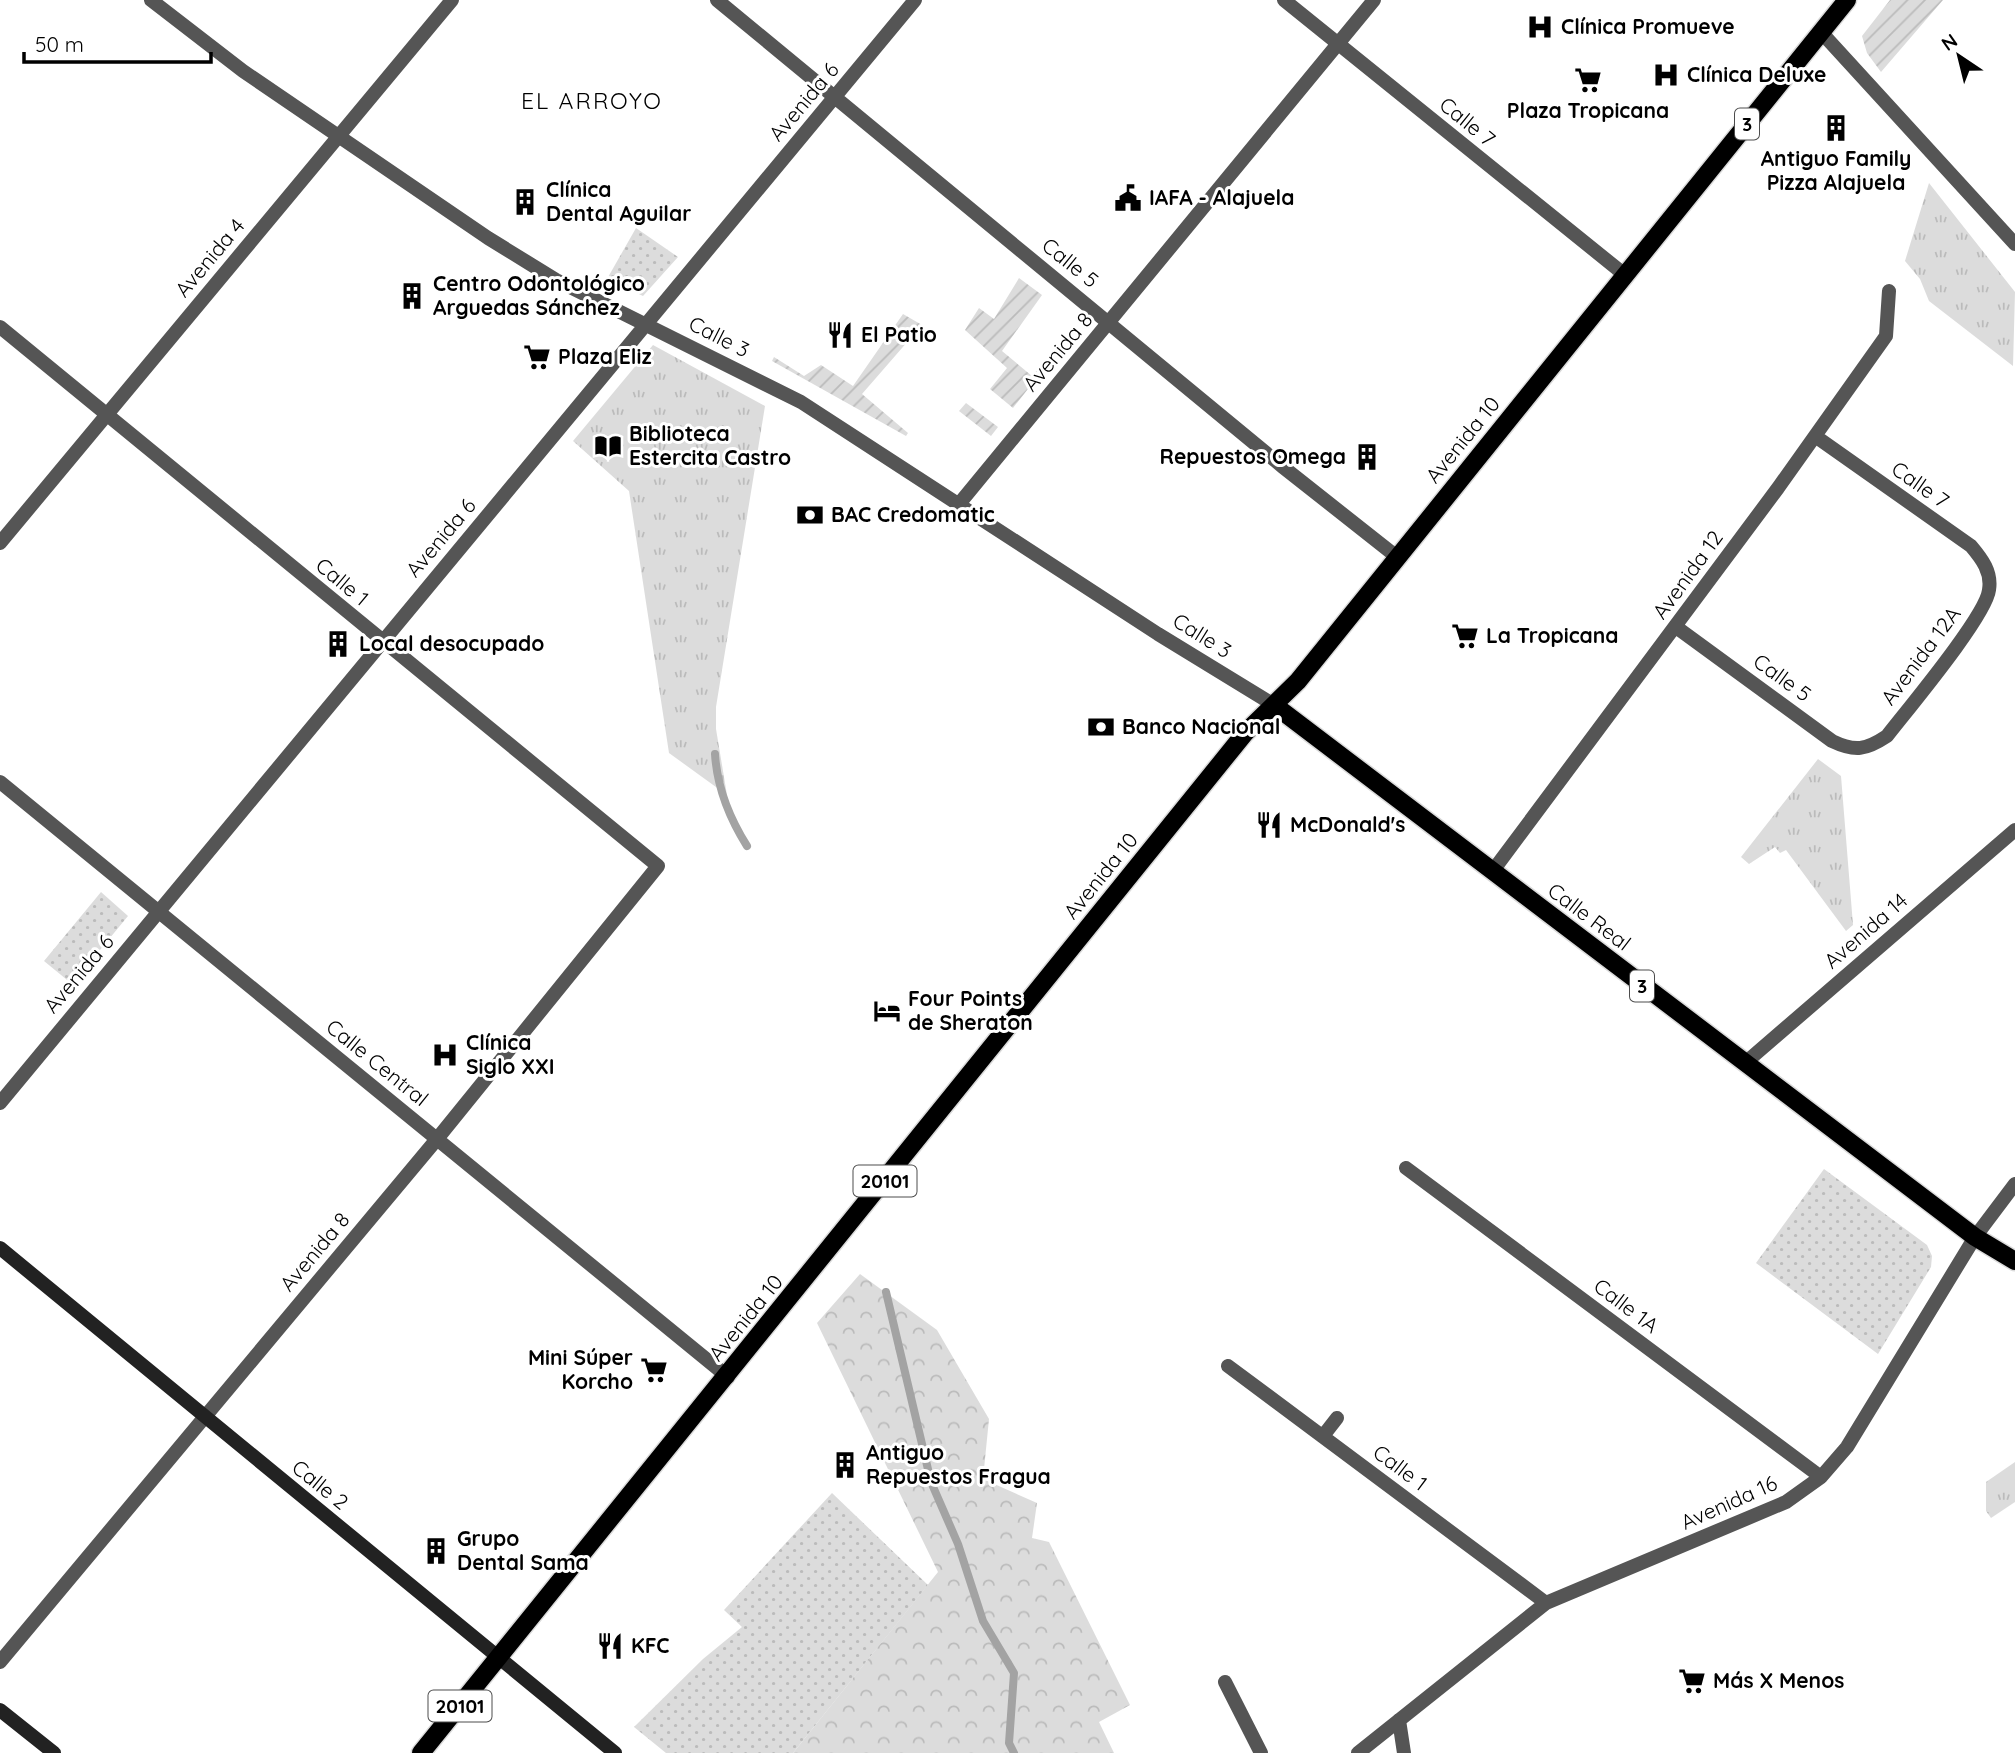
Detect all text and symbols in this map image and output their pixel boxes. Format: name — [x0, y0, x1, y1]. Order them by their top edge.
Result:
hospital icon: Clínica Promueve — [1525, 12, 1555, 42]
place label: Clínica Promueve — [1561, 13, 1735, 39]
scale bar — [24, 21, 212, 65]
north arrow — [1924, 21, 1994, 91]
text: N — [1937, 28, 1962, 56]
text: 50 m — [35, 31, 84, 57]
street label: Avenida 6 — [763, 57, 844, 146]
hospital icon: Clínica Deluxe — [1651, 60, 1681, 90]
place label: Clínica Deluxe — [1687, 61, 1826, 87]
supermarket icon: Plaza Tropicana — [1573, 65, 1603, 95]
district label: EL ARROYO — [521, 86, 663, 115]
street label: Calle 7 — [1434, 91, 1501, 152]
place label: Plaza Tropicana — [1507, 97, 1669, 123]
road number: 3 — [1735, 108, 1759, 140]
building icon: Antiguo Family Pizza Alajuela — [1821, 113, 1851, 143]
place label: Antiguo Family Pizza Alajuela — [1761, 145, 1911, 195]
place label: Clínica Dental Aguilar — [546, 176, 691, 226]
public building icon: IAFA - Alajuela — [1113, 183, 1143, 213]
place label: IAFA - Alajuela — [1149, 184, 1294, 210]
building icon: Clínica Dental Aguilar — [510, 187, 540, 217]
street label: Avenida 4 — [169, 213, 250, 302]
street label: Calle 5 — [1037, 232, 1104, 293]
place label: Centro Odontológico Arguedas Sánchez — [433, 270, 645, 320]
building icon: Centro Odontológico Arguedas Sánchez — [397, 281, 427, 311]
street label: Avenida 8 — [1017, 307, 1098, 396]
street label: Calle 3 — [685, 310, 754, 362]
restaurant icon: El Patio — [825, 320, 855, 350]
place label: El Patio — [861, 321, 937, 347]
supermarket icon: Plaza Eliz — [522, 342, 552, 372]
place label: Plaza Eliz — [558, 343, 652, 369]
street label: Avenida 10 — [1419, 391, 1505, 488]
place label: Biblioteca Estercita Castro — [629, 420, 791, 470]
library icon: Biblioteca Estercita Castro — [593, 431, 623, 461]
building icon: Repuestos Omega — [1352, 442, 1382, 472]
place label: Repuestos Omega — [1160, 443, 1346, 469]
street label: Calle 7 — [1887, 455, 1955, 513]
street label: Avenida 6 — [400, 493, 481, 582]
bank icon: BAC Credomatic — [795, 500, 825, 530]
place label: BAC Credomatic — [831, 501, 995, 527]
street label: Avenida 12 — [1646, 525, 1728, 624]
street label: Calle 1 — [311, 552, 374, 611]
street label: Avenida 12A — [1875, 601, 1966, 710]
street label: Calle 3 — [1168, 607, 1237, 663]
supermarket icon: La Tropicana — [1450, 621, 1480, 651]
place label: La Tropicana — [1486, 622, 1618, 648]
building icon: Local desocupado — [323, 629, 353, 659]
place label: Local desocupado — [359, 630, 544, 656]
street label: Calle 5 — [1749, 648, 1816, 707]
bank icon: Banco Nacional — [1086, 712, 1116, 742]
place label: Banco Nacional — [1122, 713, 1280, 739]
restaurant icon: McDonald's — [1254, 810, 1284, 840]
place label: McDonald's — [1290, 811, 1405, 837]
street label: Avenida 10 — [1057, 827, 1143, 924]
street label: Calle Real — [1543, 877, 1636, 956]
street label: Avenida 14 — [1818, 887, 1912, 974]
street label: Avenida 6 — [38, 929, 119, 1018]
road number: 3 — [1630, 970, 1654, 1002]
place label: Four Points de Sheraton — [908, 985, 1033, 1035]
hotel icon: Four Points de Sheraton — [872, 996, 902, 1026]
street label: Calle Central — [321, 1013, 434, 1111]
place label: Clínica Siglo XXI — [466, 1029, 555, 1079]
hospital icon: Clínica Siglo XXI — [430, 1040, 460, 1070]
road number: 20101 — [854, 1166, 917, 1196]
street label: Avenida 8 — [274, 1207, 355, 1296]
street label: Avenida 10 — [702, 1269, 788, 1366]
street label: Calle 1A — [1589, 1272, 1664, 1338]
place label: Mini Súper Korcho — [528, 1344, 633, 1394]
supermarket icon: Mini Súper Korcho — [639, 1355, 669, 1385]
street label: Calle 1 — [1368, 1438, 1433, 1496]
place label: Antiguo Repuestos Fragua — [866, 1439, 1051, 1489]
building icon: Antiguo Repuestos Fragua — [830, 1450, 860, 1480]
street label: Calle 2 — [287, 1454, 354, 1515]
street label: Avenida 16 — [1676, 1469, 1781, 1535]
place label: Grupo Dental Sama — [457, 1525, 589, 1575]
building icon: Grupo Dental Sama — [421, 1536, 451, 1566]
restaurant icon: KFC — [595, 1631, 625, 1661]
place label: KFC — [631, 1632, 670, 1658]
supermarket icon: Más X Menos — [1677, 1666, 1707, 1696]
place label: Más X Menos — [1713, 1667, 1844, 1693]
road number: 20101 — [428, 1690, 491, 1722]

